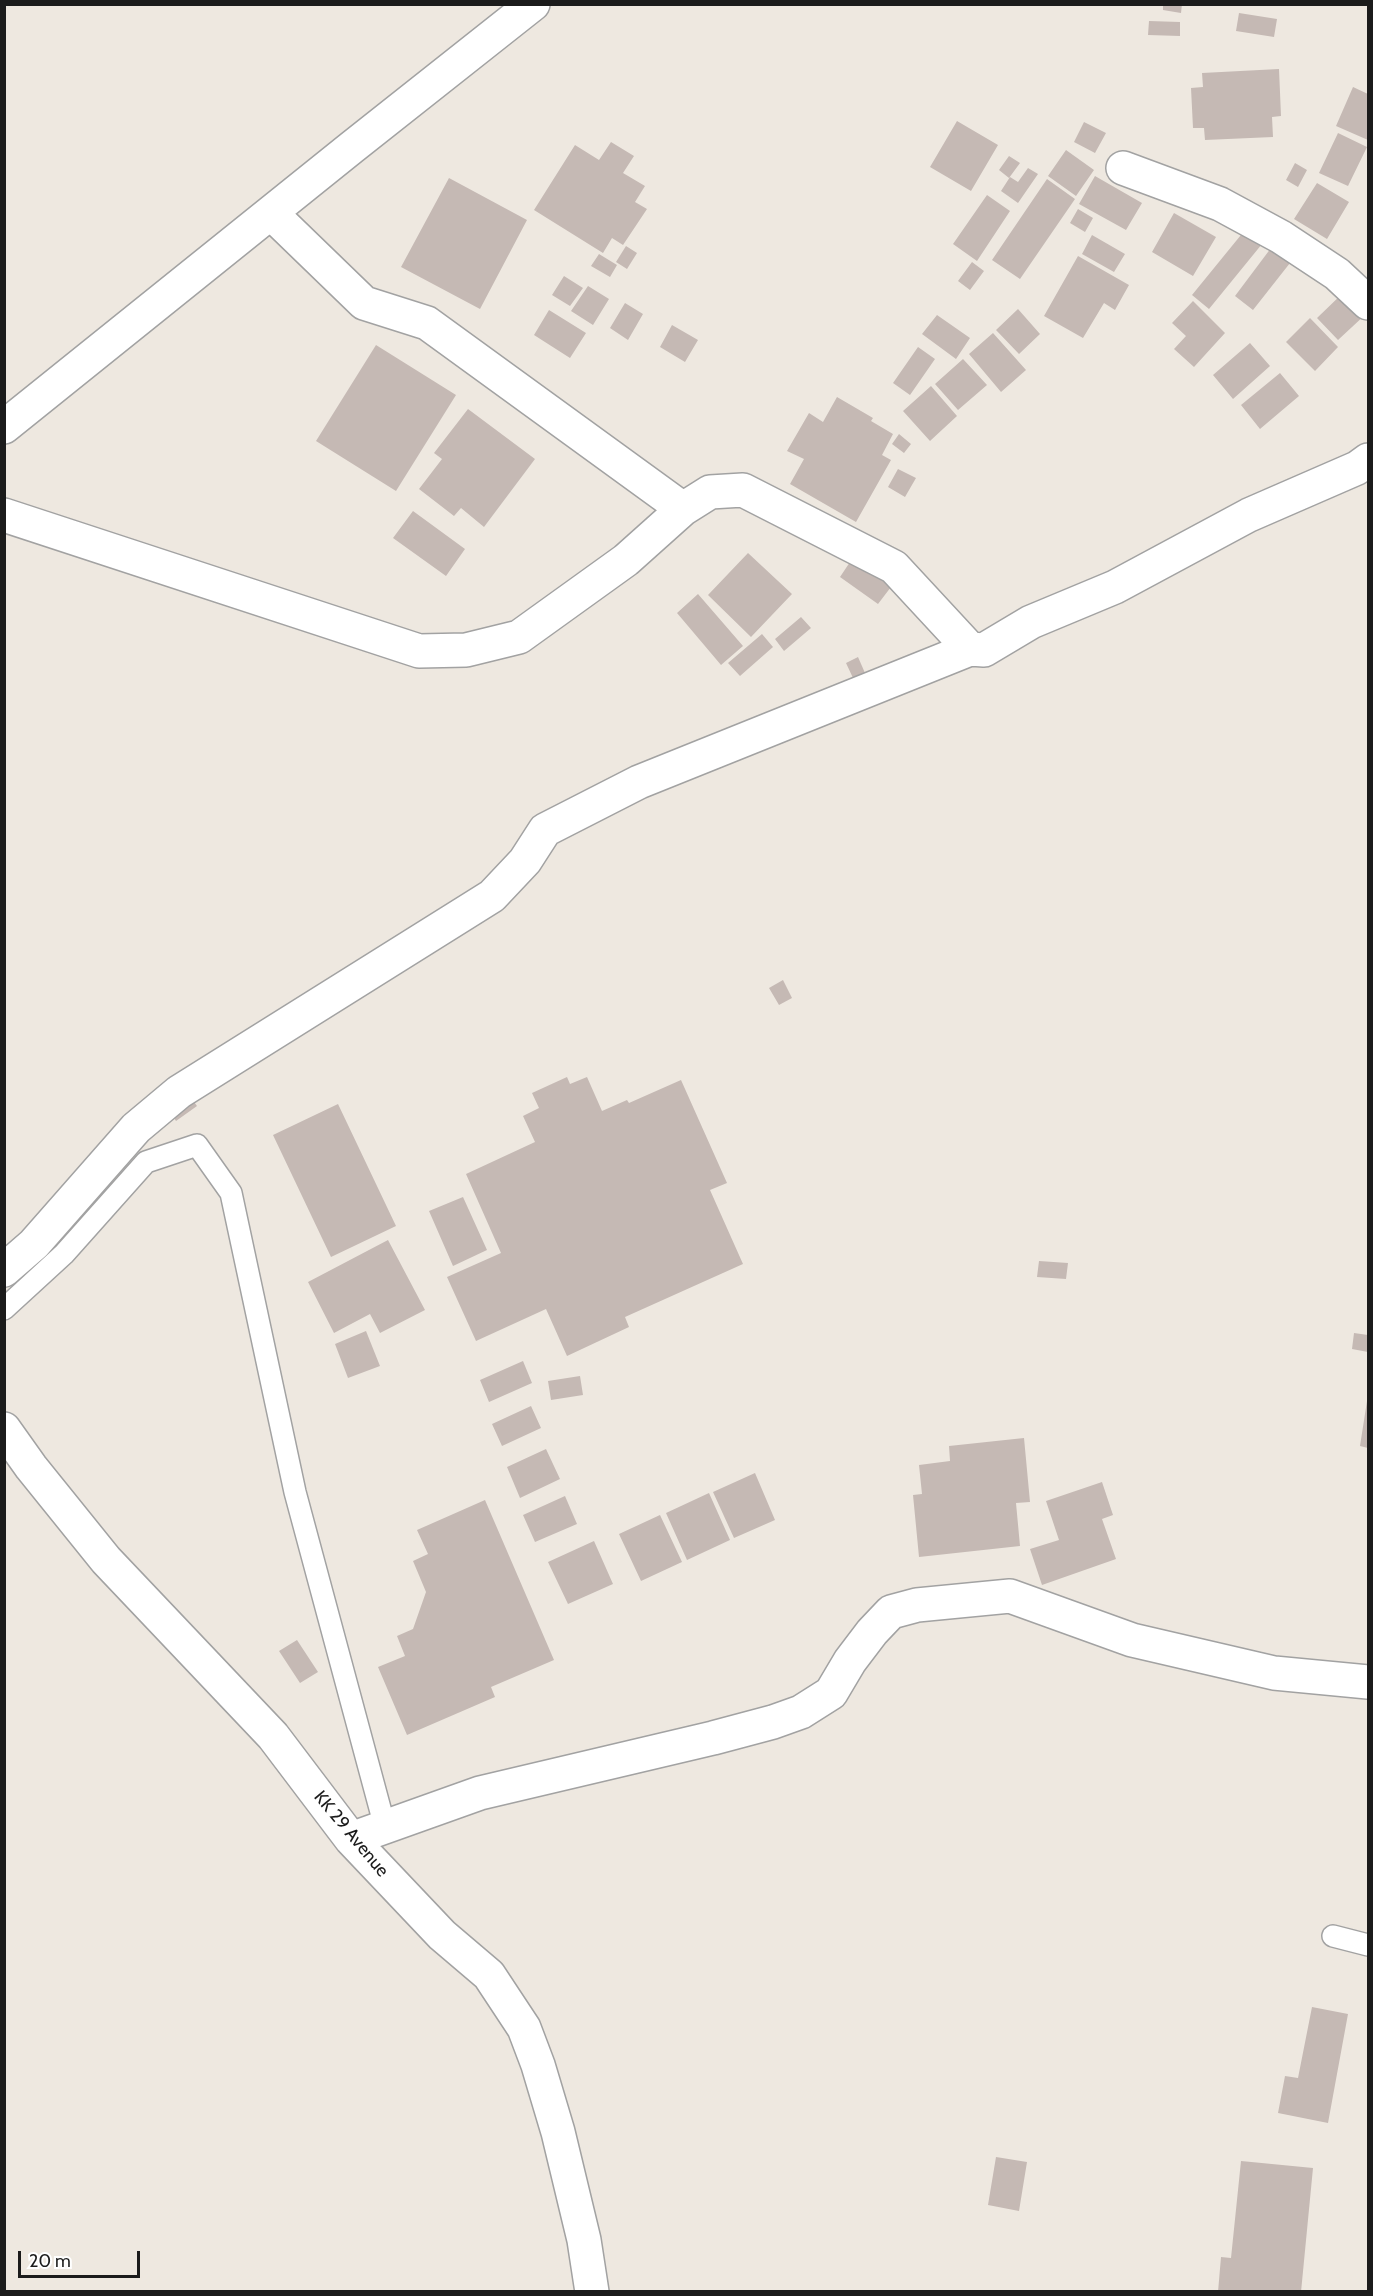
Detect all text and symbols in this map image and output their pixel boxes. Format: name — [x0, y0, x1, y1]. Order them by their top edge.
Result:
street label: KK 29 Avenue — [309, 1787, 393, 1881]
scale bar — [21, 2239, 142, 2277]
text: 20 m — [29, 2250, 71, 2272]

